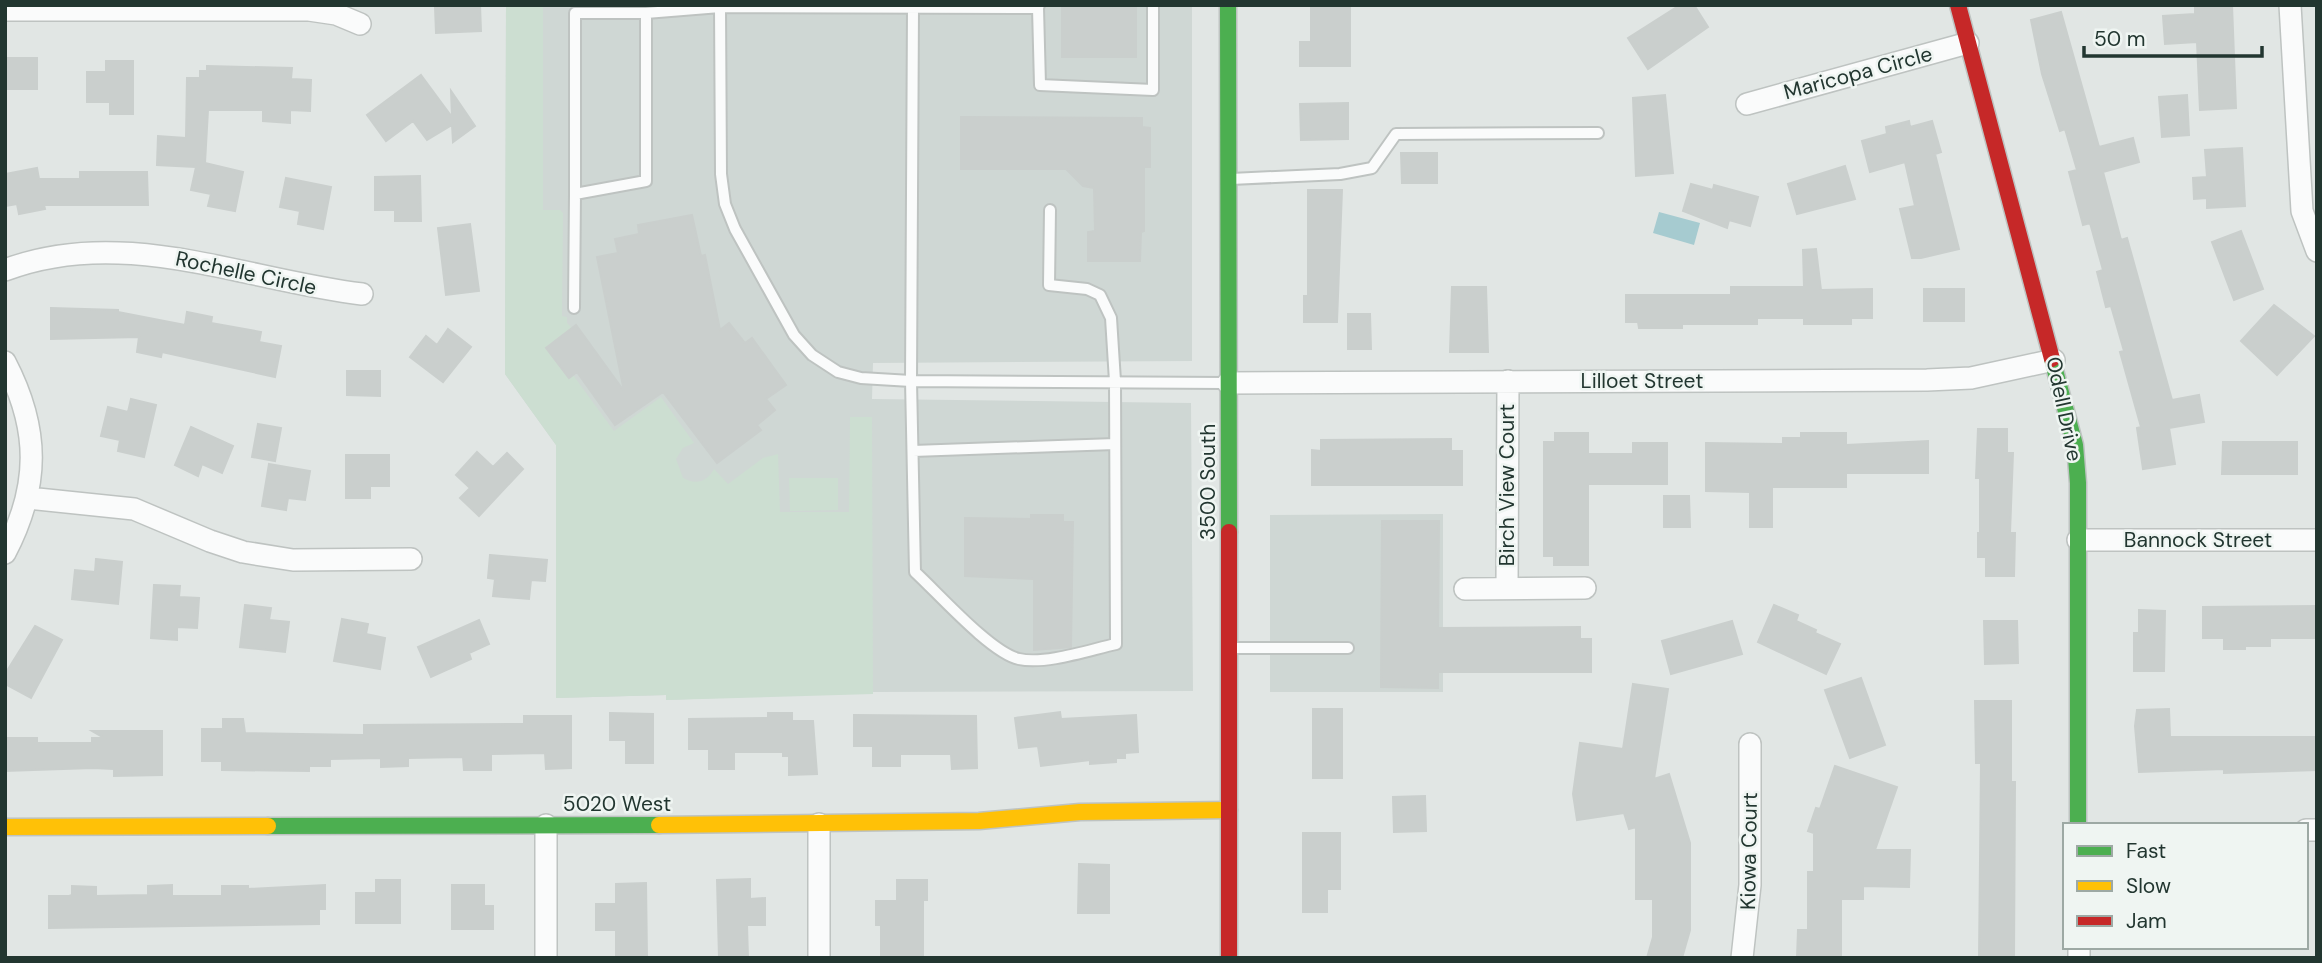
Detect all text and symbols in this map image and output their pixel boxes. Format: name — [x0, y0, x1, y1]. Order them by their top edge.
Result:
scale bar — [2084, 14, 2262, 58]
text: 50 m — [2094, 25, 2145, 53]
street label: Maricopa Circle — [1781, 40, 1935, 106]
street label: Rochelle Circle — [173, 244, 319, 302]
street label: Odell Drive — [2039, 354, 2089, 464]
street label: Lilloet Street — [1581, 367, 1703, 395]
street label: Birch View Court — [1493, 404, 1521, 566]
street label: 3500 South — [1194, 424, 1222, 540]
street label: Bannock Street — [2124, 526, 2272, 554]
street label: 5020 West — [563, 790, 671, 818]
street label: Kiowa Court — [1734, 792, 1764, 910]
legend — [2063, 823, 2308, 949]
text: Fast — [2126, 837, 2166, 865]
text: Slow — [2126, 872, 2171, 900]
text: Jam — [2126, 907, 2167, 935]

